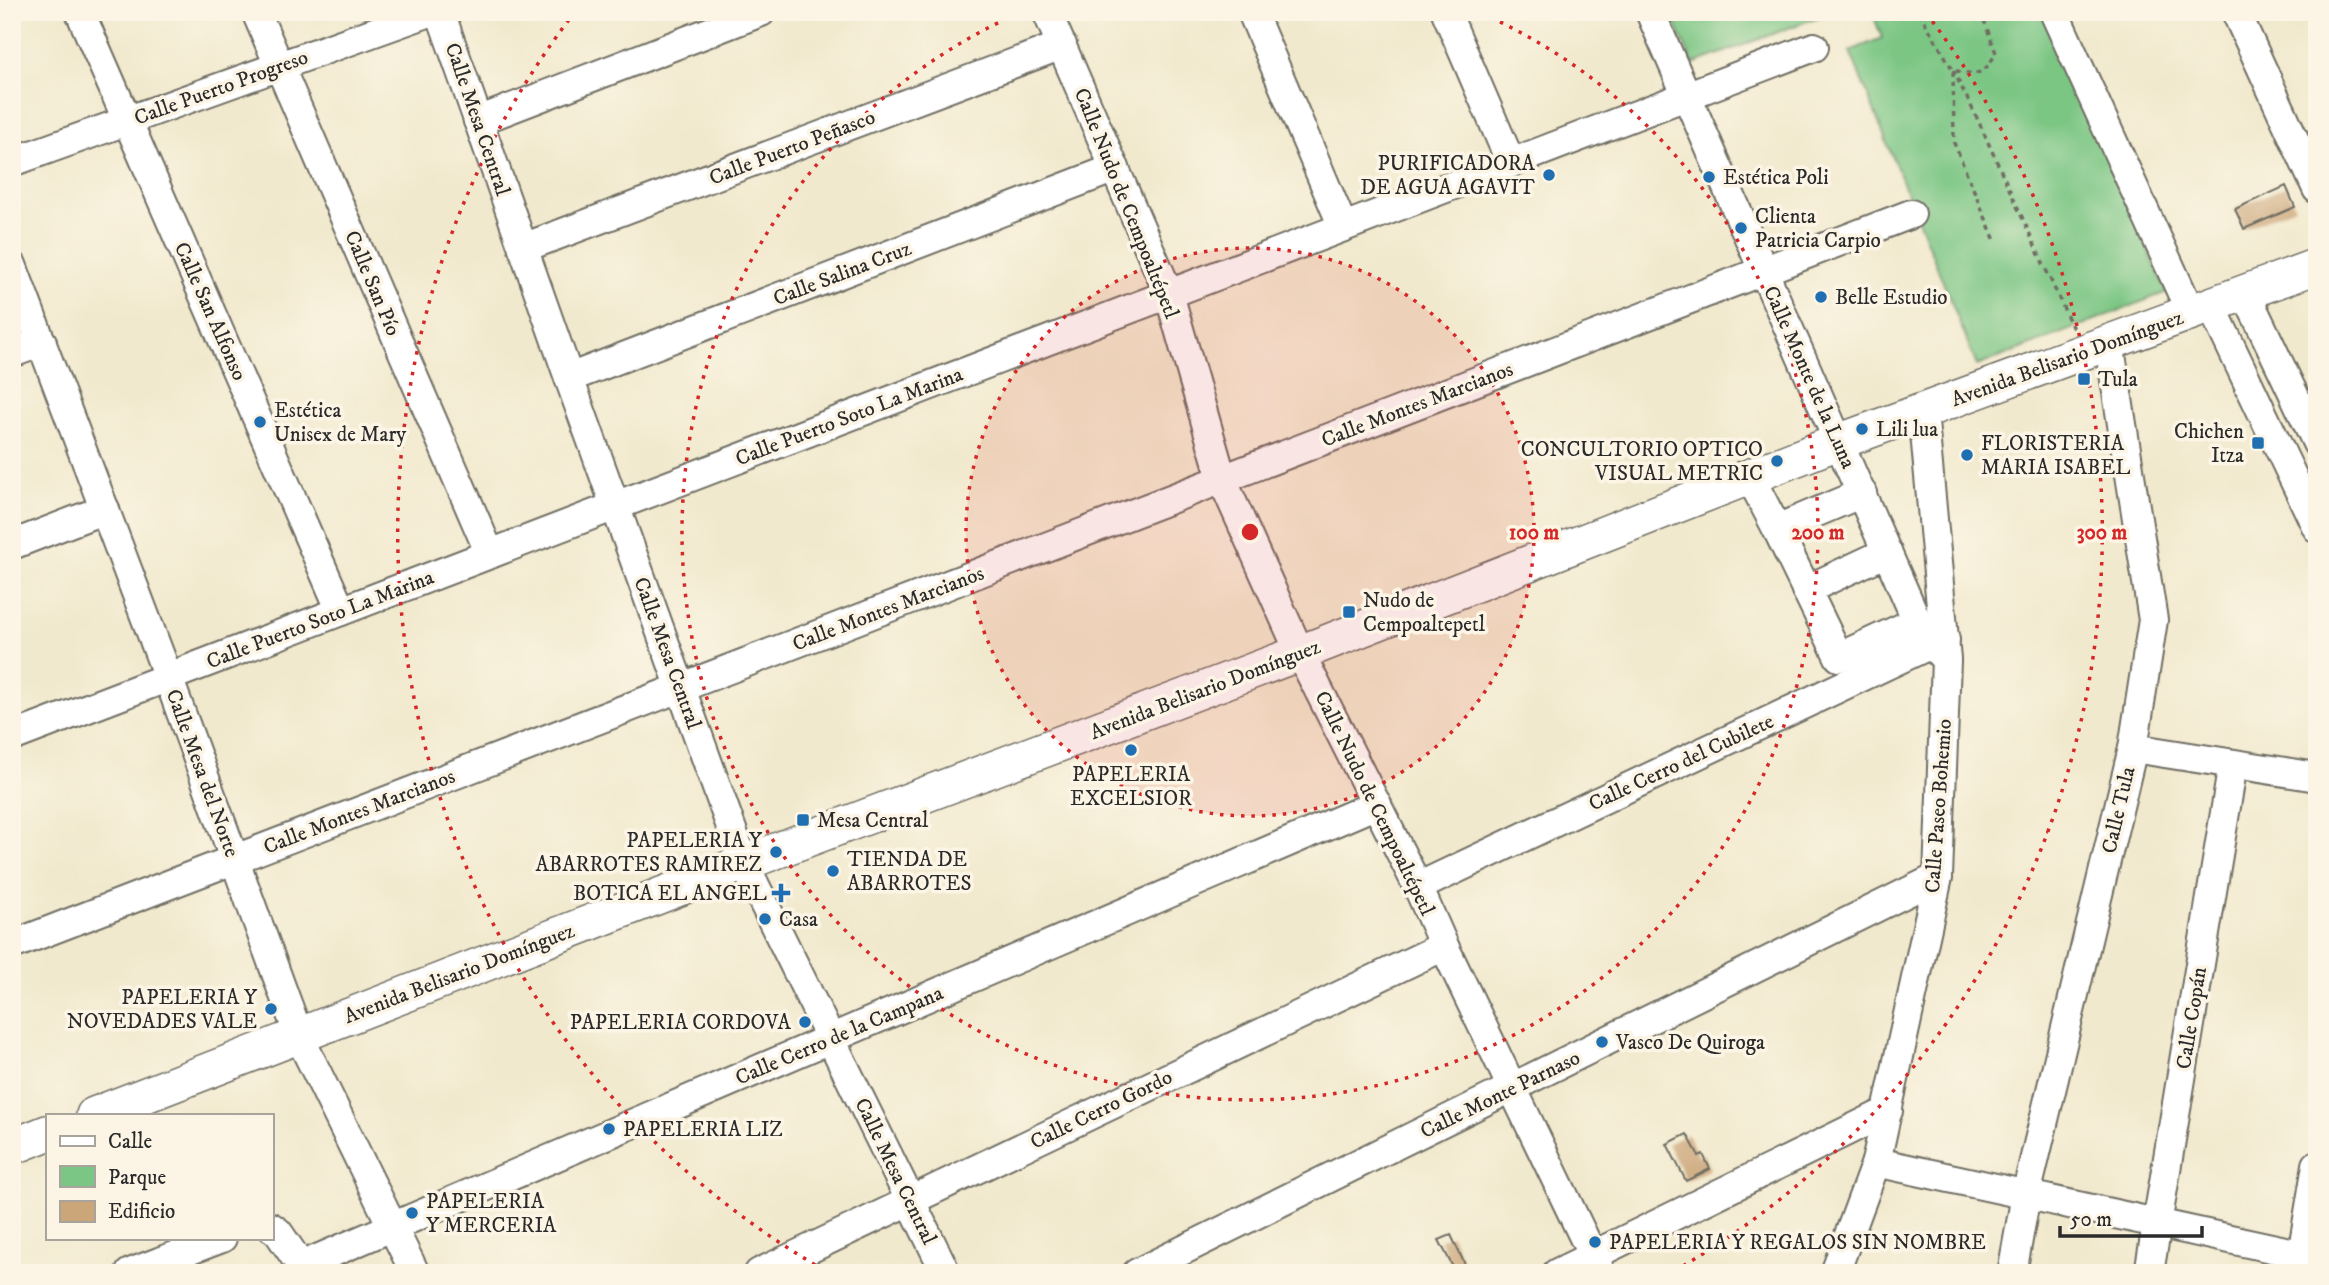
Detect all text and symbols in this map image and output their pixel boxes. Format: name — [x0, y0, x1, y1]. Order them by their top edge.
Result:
street label: Calle Mesa Central — [439, 39, 516, 200]
street label: Calle Puerto Progreso — [131, 44, 312, 131]
street label: Calle Nudo de Cempoaltépetl — [1068, 84, 1185, 323]
street label: Calle Puerto Peñasco — [706, 104, 879, 192]
place label: PURIFICADORA DE AGUA AGAVIT — [1360, 151, 1536, 201]
place label: Estética Poli — [1723, 165, 1829, 191]
marker: PURIFICADORA DE AGUA AGAVIT — [1541, 167, 1557, 183]
marker: Estética Poli — [1701, 169, 1717, 185]
place label: Clienta Patricia Carpio — [1755, 204, 1881, 254]
marker: Clienta Patricia Carpio — [1733, 220, 1749, 236]
street label: Calle San Pío — [338, 227, 406, 340]
street label: Calle Salina Cruz — [770, 236, 915, 312]
street label: Calle San Alfonso — [168, 238, 252, 385]
street label: Calle Monte de la Luna — [1757, 282, 1861, 473]
place label: Belle Estudio — [1835, 285, 1948, 311]
marker: Belle Estudio — [1813, 289, 1829, 305]
street label: Avenida Belisario Domínguez — [1948, 305, 2187, 413]
street label: Calle Montes Marcianos — [1318, 356, 1517, 453]
street label: Calle Puerto Soto La Marina — [732, 362, 967, 472]
place label: Tula — [2098, 367, 2138, 393]
marker: Tula — [2076, 371, 2092, 387]
place label: Estética Unisex de Mary — [274, 398, 407, 448]
marker: Estética Unisex de Mary — [252, 414, 268, 430]
place label: Lili lua — [1876, 417, 1938, 443]
place label: Chichen Itza — [2174, 419, 2244, 469]
marker: Lili lua — [1854, 421, 1870, 437]
place label: FLORISTERIA MARIA ISABEL — [1981, 431, 2130, 481]
marker: Chichen Itza — [2250, 435, 2266, 451]
place label: CONCULTORIO OPTICO VISUAL METRIC — [1521, 437, 1763, 487]
marker: FLORISTERIA MARIA ISABEL — [1959, 447, 1975, 463]
marker: CONCULTORIO OPTICO VISUAL METRIC — [1769, 453, 1785, 469]
centre of rings — [1238, 520, 1262, 544]
text: 100 m — [1509, 520, 1559, 546]
text: 200 m — [1791, 520, 1845, 546]
text: 300 m — [2077, 520, 2128, 546]
street label: Calle Montes Marcianos — [789, 560, 988, 657]
street label: Calle Puerto Soto La Marina — [203, 565, 438, 675]
street label: Calle Mesa Central — [627, 574, 707, 734]
place label: Nudo de Cempoaltepetl — [1363, 588, 1486, 638]
marker: Nudo de Cempoaltepetl — [1341, 604, 1357, 620]
street label: Avenida Belisario Domínguez — [1086, 634, 1324, 746]
street label: Calle Mesa del Norte — [160, 686, 245, 861]
street label: Calle Nudo de Cempoaltépetl — [1308, 687, 1440, 921]
street label: Calle Cerro del Cubilete — [1585, 708, 1778, 817]
street label: Calle Paseo Bohemio — [1920, 718, 1958, 894]
marker: PAPELERIA EXCELSIOR — [1123, 742, 1139, 758]
place label: PAPELERIA EXCELSIOR — [1070, 762, 1192, 812]
street label: Calle Montes Marcianos — [260, 763, 459, 860]
street label: Calle Tula — [2096, 764, 2142, 856]
place label: Mesa Central — [817, 808, 929, 834]
marker: Mesa Central — [795, 812, 811, 828]
place label: PAPELERIA Y ABARROTES RAMIREZ — [536, 828, 763, 878]
marker: PAPELERIA Y ABARROTES RAMIREZ — [768, 844, 784, 860]
place label: TIENDA DE ABARROTES — [847, 847, 971, 897]
marker: TIENDA DE ABARROTES — [825, 863, 841, 879]
place label: BOTICA EL ANGEL — [573, 881, 767, 907]
marker: BOTICA EL ANGEL — [773, 885, 789, 901]
place label: Casa — [779, 907, 818, 933]
marker: Casa — [757, 911, 773, 927]
street label: Avenida Belisario Domínguez — [340, 918, 578, 1030]
street label: Calle Copán — [2171, 965, 2213, 1071]
street label: Calle Cerro de la Campana — [732, 980, 947, 1091]
place label: PAPELERIA Y NOVEDADES VALE — [67, 985, 258, 1035]
marker: PAPELERIA Y NOVEDADES VALE — [263, 1001, 279, 1017]
place label: PAPELERIA CORDOVA — [570, 1010, 792, 1036]
marker: PAPELERIA CORDOVA — [797, 1014, 813, 1030]
place label: Vasco De Quiroga — [1615, 1030, 1765, 1056]
marker: Vasco De Quiroga — [1594, 1034, 1610, 1050]
street label: Calle Monte Parnaso — [1416, 1045, 1585, 1145]
street label: Calle Cerro Gordo — [1026, 1064, 1177, 1156]
street label: Calle Mesa Central — [848, 1094, 942, 1250]
legend — [46, 1114, 273, 1240]
place label: PAPELERIA LIZ — [623, 1117, 783, 1143]
marker: PAPELERIA LIZ — [601, 1121, 617, 1137]
text: Calle — [108, 1129, 152, 1155]
text: Parque — [108, 1165, 166, 1191]
place label: PAPELERIA Y MERCERIA — [426, 1189, 557, 1239]
scale bar — [2060, 1194, 2201, 1238]
text: Edificio — [108, 1199, 175, 1225]
marker: PAPELERIA Y MERCERIA — [404, 1205, 420, 1221]
text: 50 m — [2070, 1207, 2112, 1233]
place label: PAPELERIA Y REGALOS SIN NOMBRE — [1609, 1230, 1986, 1256]
marker: PAPELERIA Y REGALOS SIN NOMBRE — [1587, 1234, 1603, 1250]

